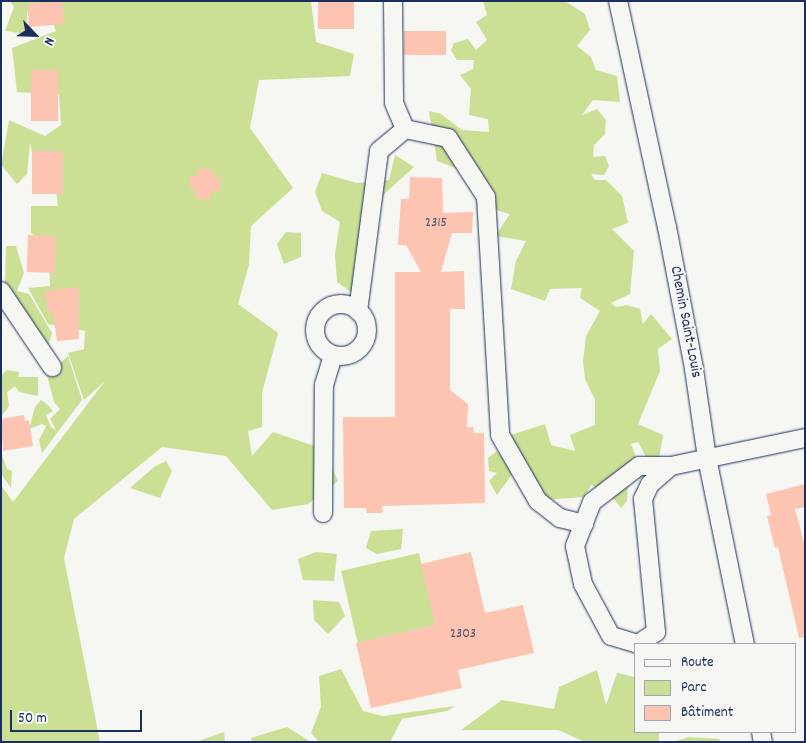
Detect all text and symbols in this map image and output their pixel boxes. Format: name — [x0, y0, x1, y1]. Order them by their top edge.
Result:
north arrow — [10, 10, 60, 60]
text: N — [38, 34, 59, 48]
house number: 2315 — [425, 215, 447, 231]
street label: Chemin Saint-Louis — [665, 264, 705, 380]
house number: 2303 — [450, 626, 476, 642]
legend — [634, 643, 796, 733]
text: Route — [681, 652, 714, 674]
text: Parc — [681, 677, 706, 699]
scale bar — [12, 700, 145, 732]
text: Bâtiment — [681, 702, 733, 724]
text: 50 m — [18, 708, 47, 730]

